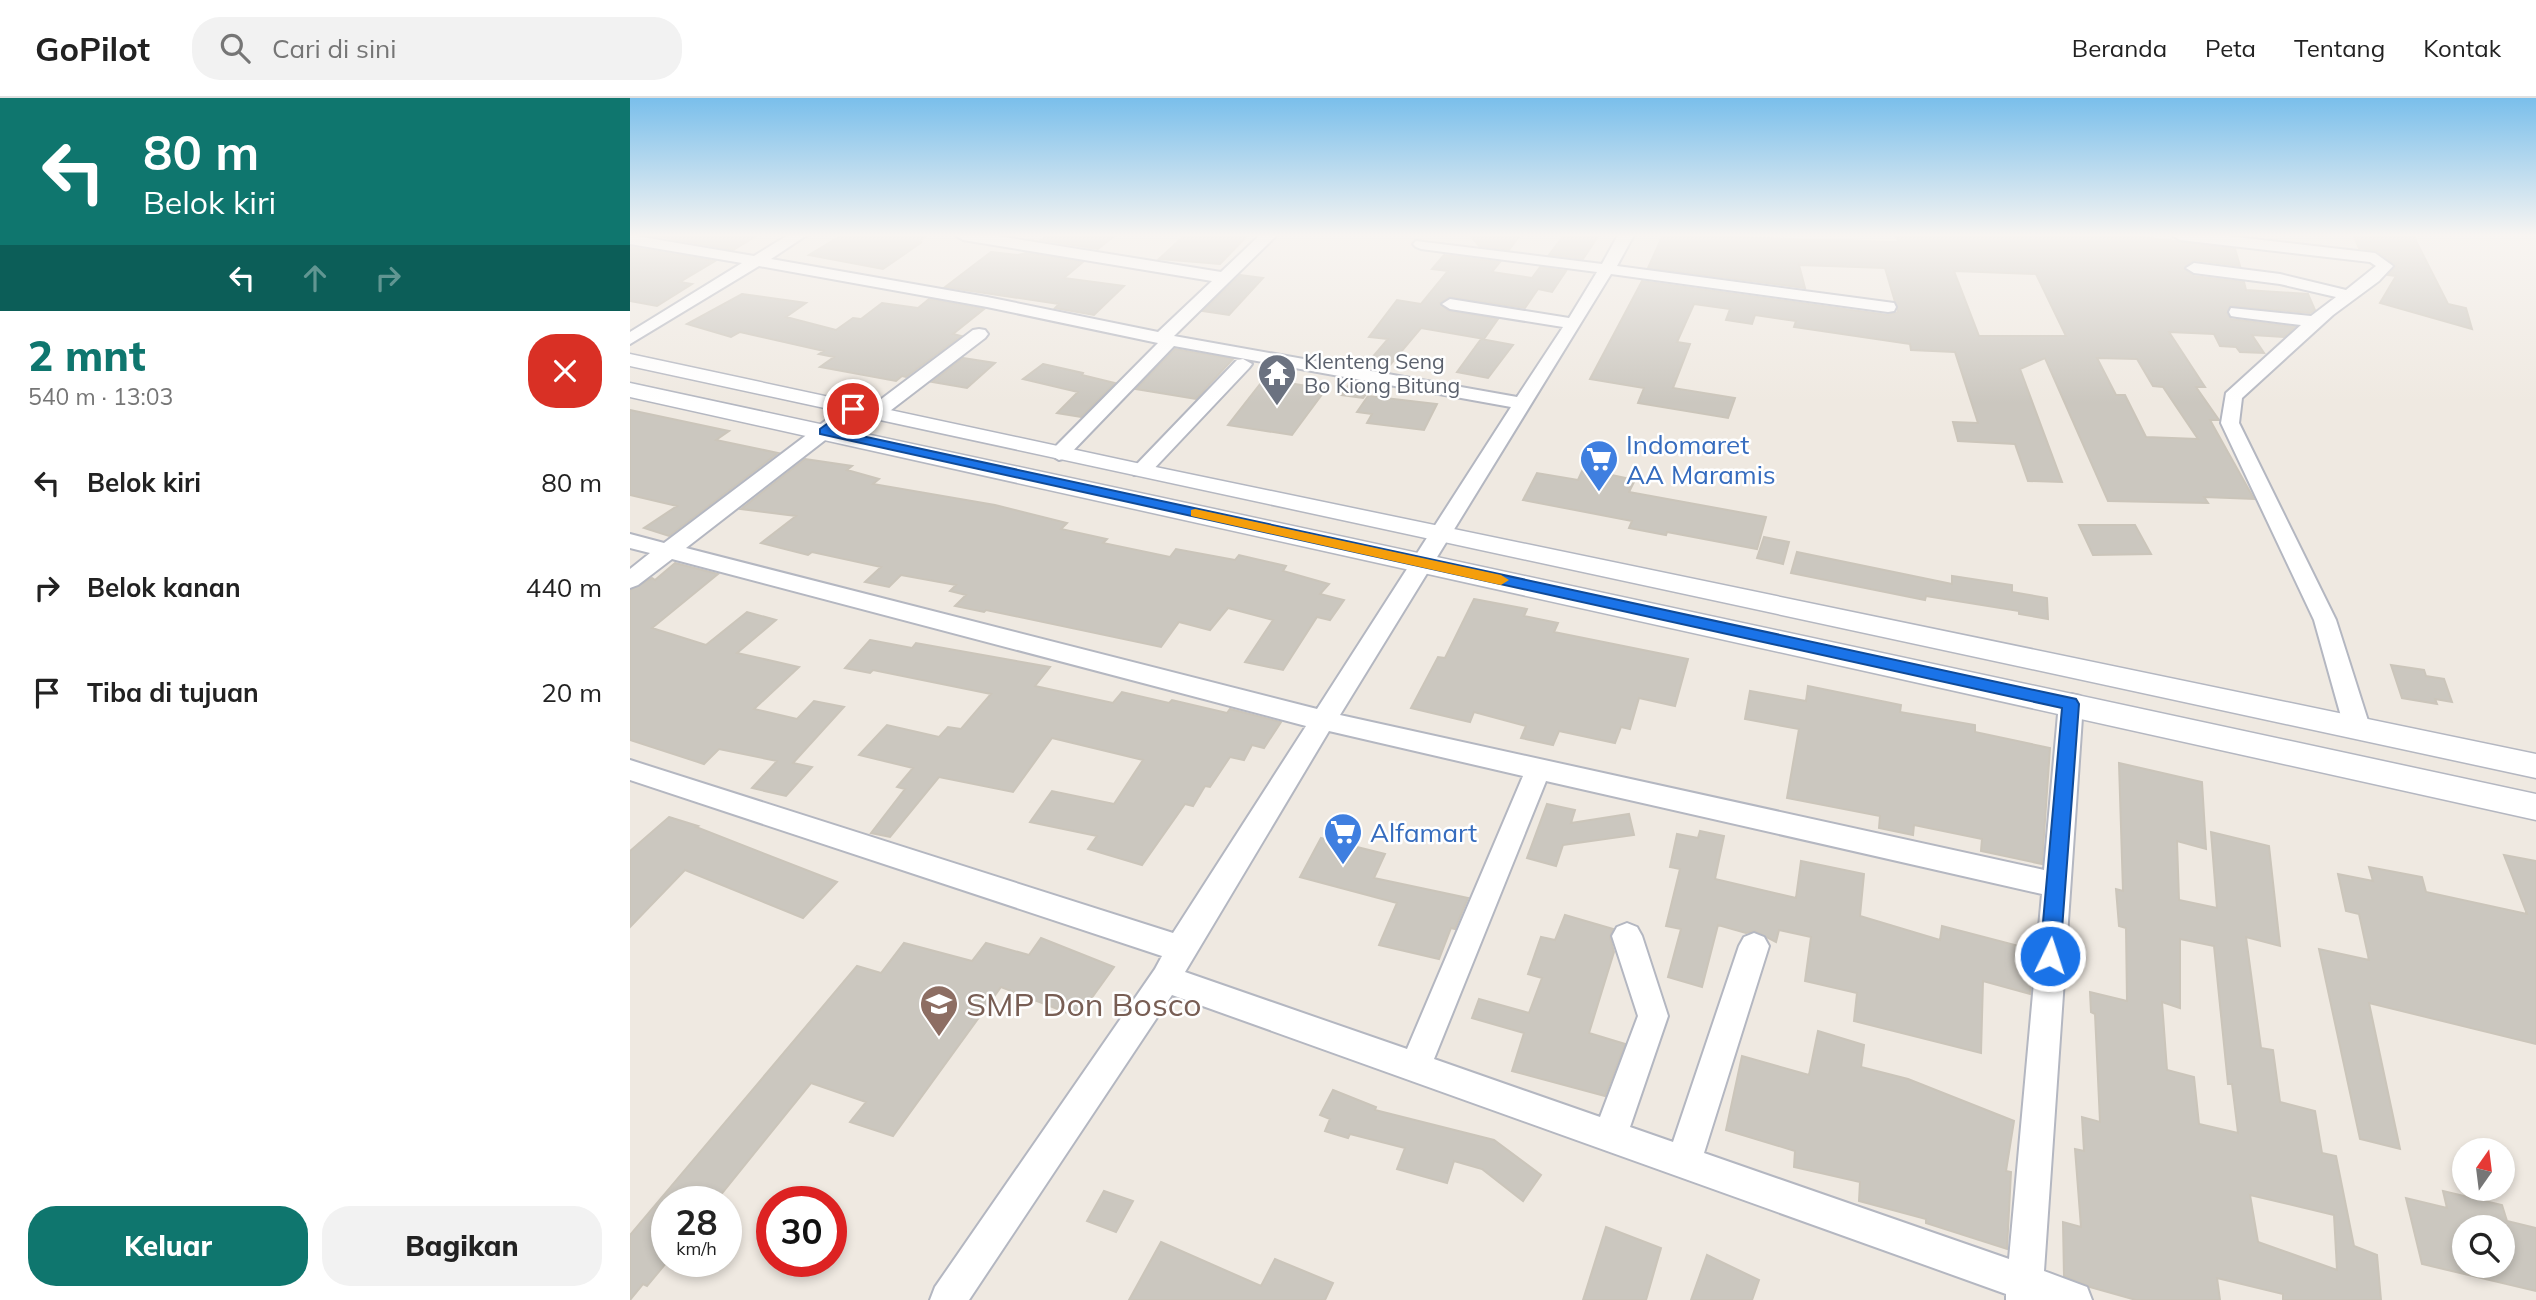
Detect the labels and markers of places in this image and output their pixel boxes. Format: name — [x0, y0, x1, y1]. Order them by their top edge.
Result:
place label: Klenteng Seng Bo Kiong Bitung — [1304, 348, 1460, 398]
temple icon: Klenteng Seng Bo Kiong Bitung — [1256, 352, 1298, 407]
pin — [823, 379, 883, 439]
place label: Indomaret AA Maramis — [1626, 428, 1776, 491]
supermarket icon: Indomaret AA Maramis — [1578, 438, 1620, 493]
supermarket icon: Alfamart — [1322, 811, 1364, 866]
place label: Alfamart — [1370, 816, 1477, 849]
school or university icon: SMP Don Bosco — [918, 983, 960, 1038]
place label: SMP Don Bosco — [966, 984, 1202, 1024]

